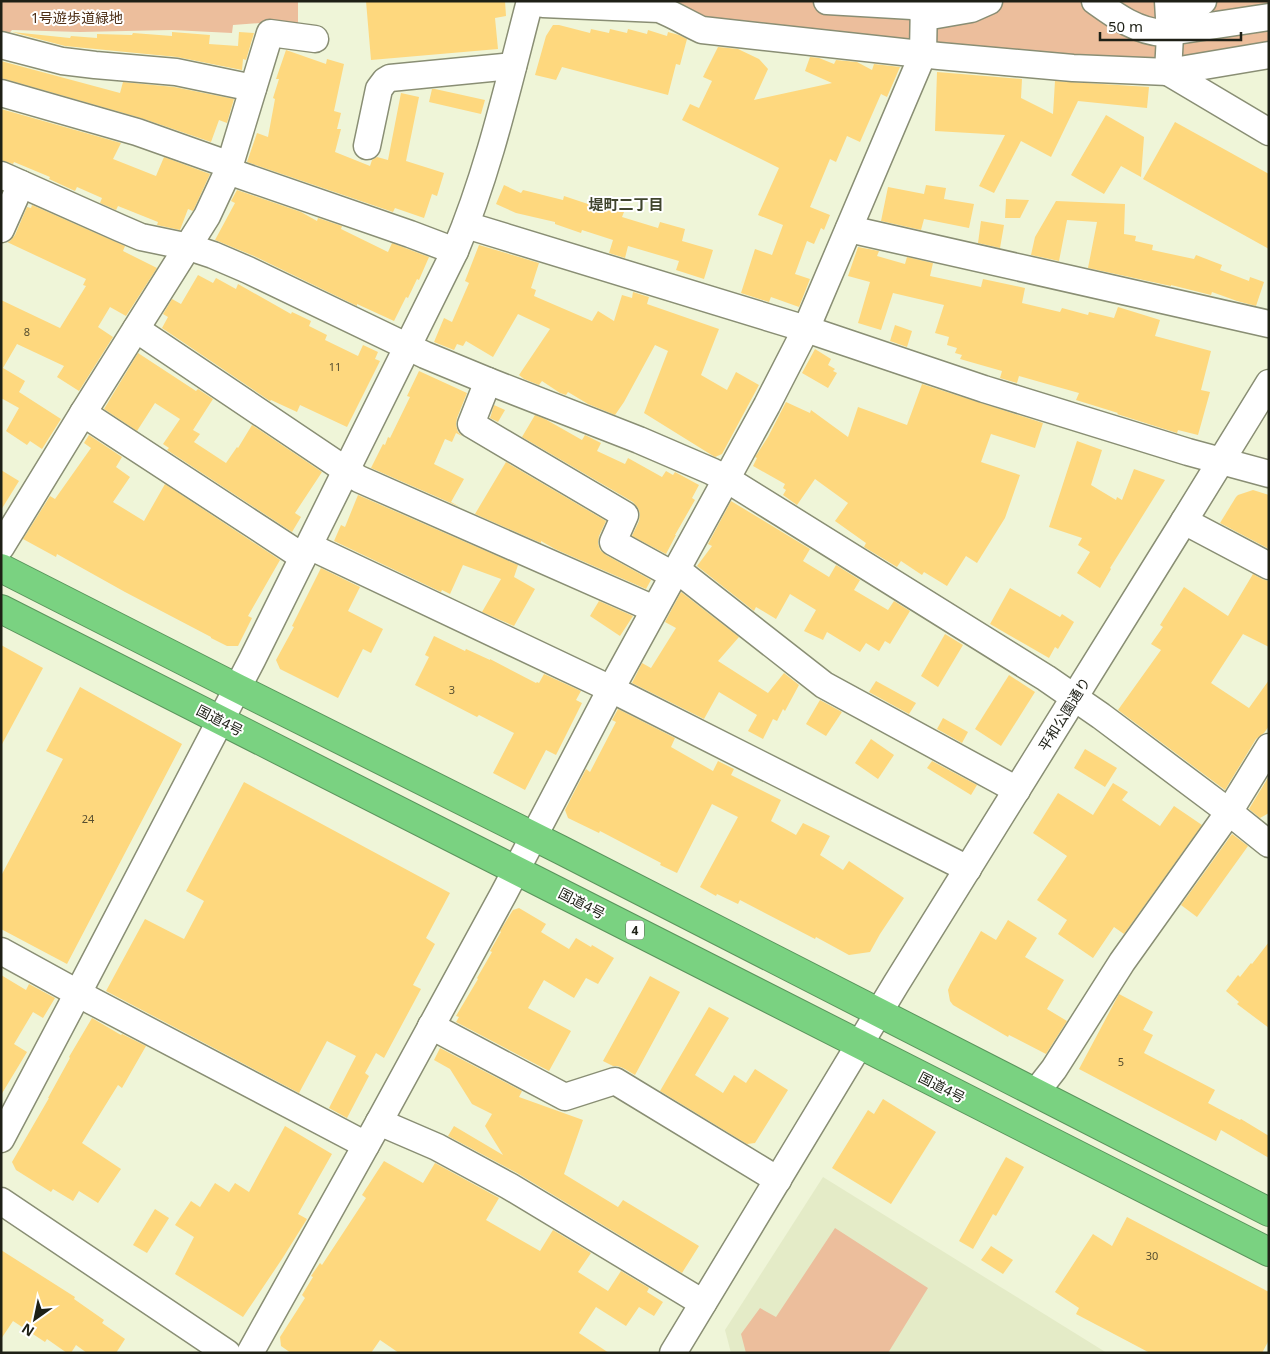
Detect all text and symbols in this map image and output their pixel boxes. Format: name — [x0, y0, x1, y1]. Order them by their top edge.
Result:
park label: 1号遊歩道緑地 — [31, 8, 123, 27]
scale bar — [1100, 10, 1241, 42]
text: 50 m — [1108, 16, 1143, 36]
district label: 堤町二丁目 — [588, 194, 664, 214]
house number: 8 — [24, 324, 30, 339]
house number: 11 — [329, 359, 341, 374]
street label: 平和公園通り — [1034, 673, 1094, 755]
house number: 3 — [449, 682, 455, 697]
street label: 国道4号 — [193, 700, 247, 740]
house number: 24 — [82, 811, 95, 826]
street label: 国道4号 — [555, 883, 609, 923]
road number: 4 — [626, 920, 644, 940]
house number: 5 — [1118, 1054, 1124, 1069]
street label: 国道4号 — [915, 1067, 969, 1107]
house number: 30 — [1146, 1248, 1158, 1263]
north arrow — [10, 1294, 60, 1344]
text: N — [18, 1319, 38, 1341]

